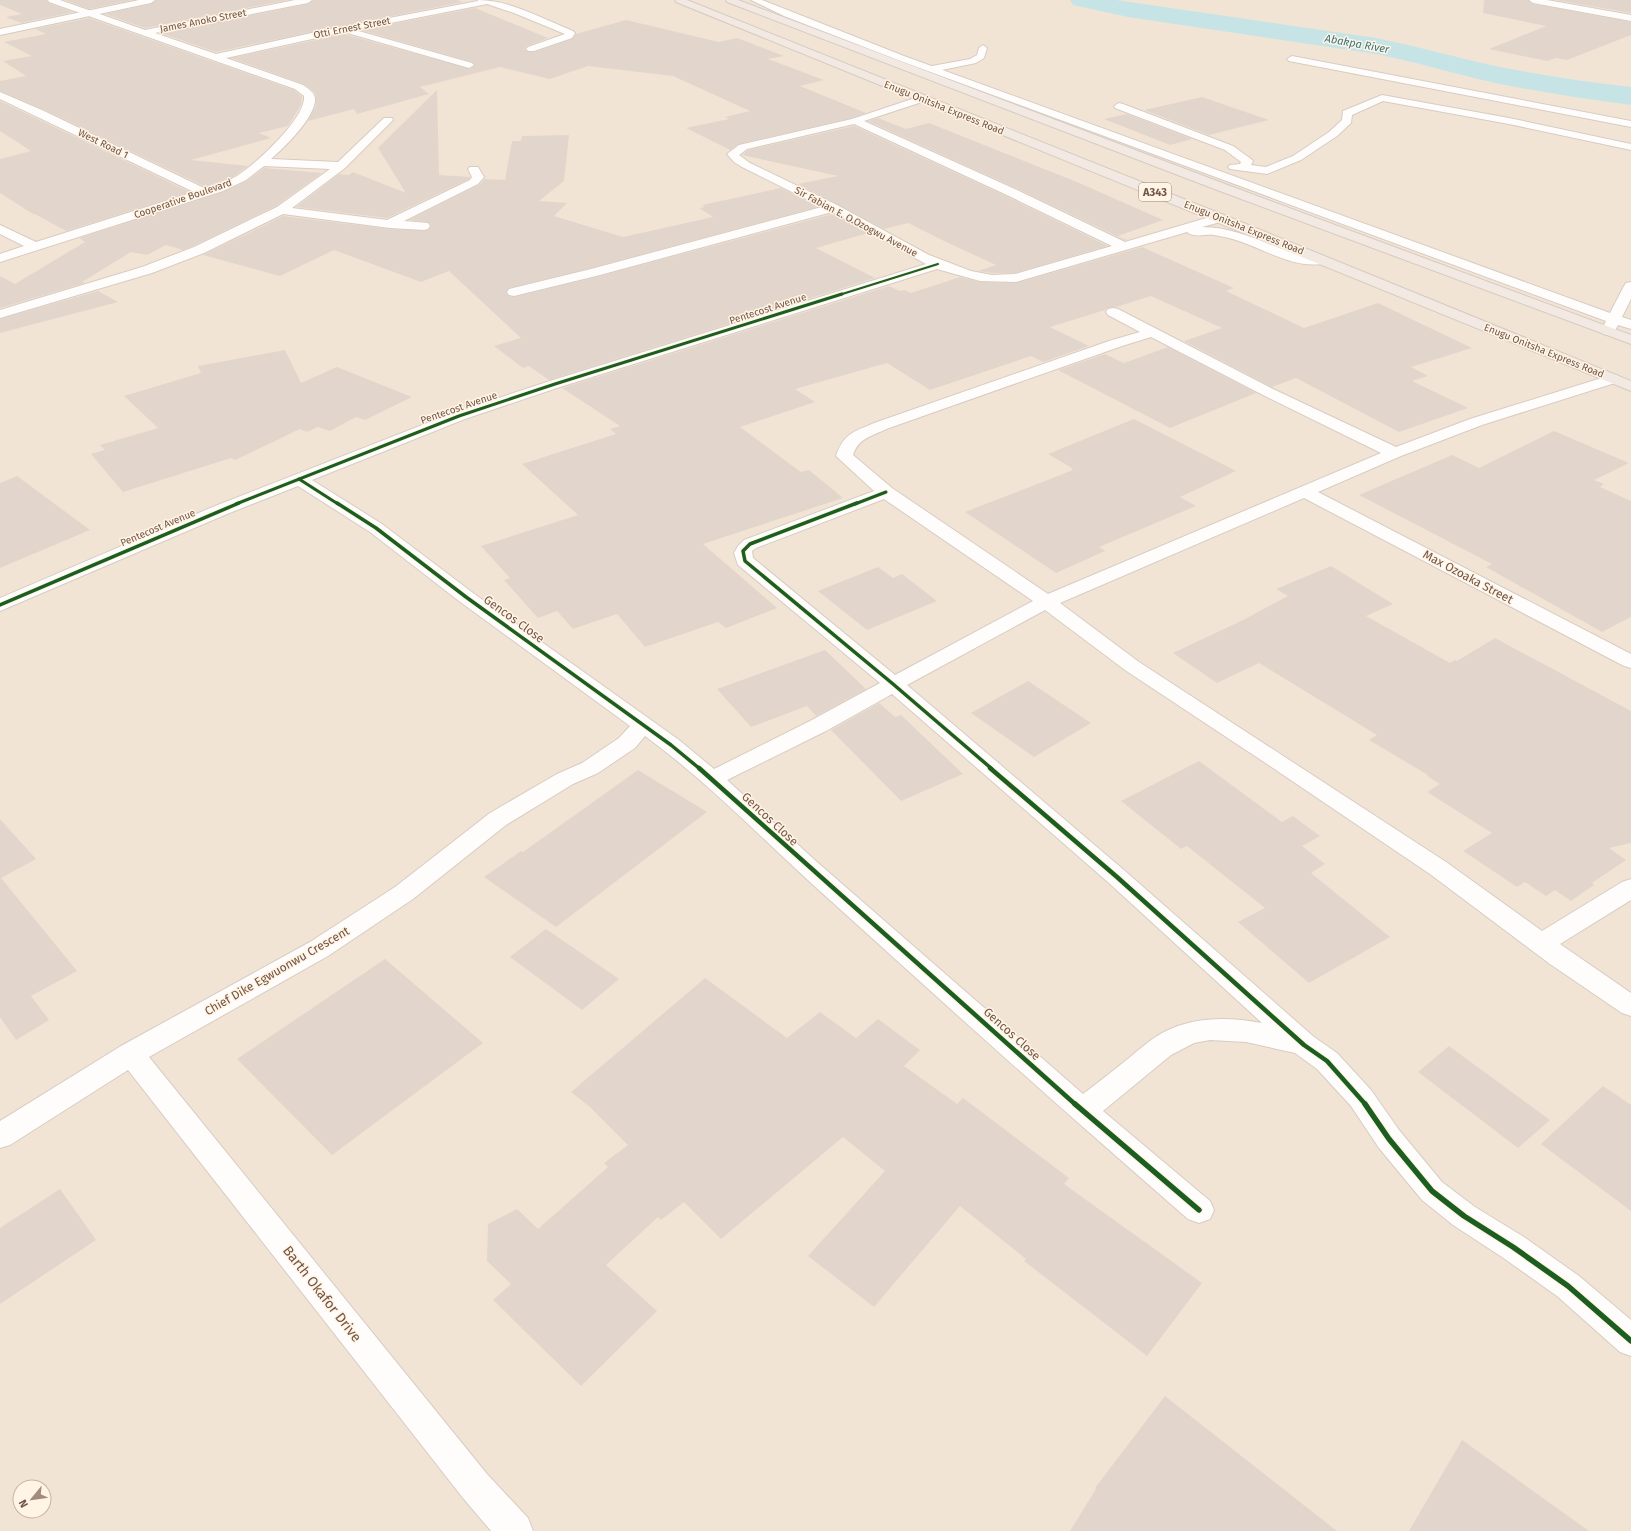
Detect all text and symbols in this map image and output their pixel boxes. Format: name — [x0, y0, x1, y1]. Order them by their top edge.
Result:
street label: James Anoko Street — [159, 7, 248, 35]
street label: Otti Ernest Street — [313, 15, 392, 41]
water label: Abakpa River — [1323, 32, 1391, 56]
street label: Enugu Onitsha Express Road — [882, 78, 1006, 138]
street label: West Road 1 — [76, 127, 130, 161]
street label: Cooperative Boulevard — [133, 177, 233, 221]
road number: A343 — [1139, 183, 1171, 201]
street label: Sir Fabian E. O.Ozogwu Avenue — [792, 184, 920, 260]
street label: Enugu Onitsha Express Road — [1182, 198, 1306, 258]
street label: Pentecost Avenue — [728, 291, 808, 327]
street label: Enugu Onitsha Express Road — [1482, 321, 1606, 381]
street label: Pentecost Avenue — [419, 389, 499, 427]
street label: Pentecost Avenue — [119, 507, 197, 549]
street label: Max Ozoaka Street — [1421, 547, 1516, 607]
street label: Gencos Close — [481, 592, 547, 646]
street label: Gencos Close — [739, 789, 801, 849]
street label: Chief Dike Egwuonwu Crescent — [202, 923, 352, 1018]
street label: Gencos Close — [981, 1005, 1043, 1063]
street label: Barth Okafor Drive — [279, 1242, 365, 1346]
north arrow — [12, 1479, 52, 1519]
text: N — [16, 1497, 31, 1510]

